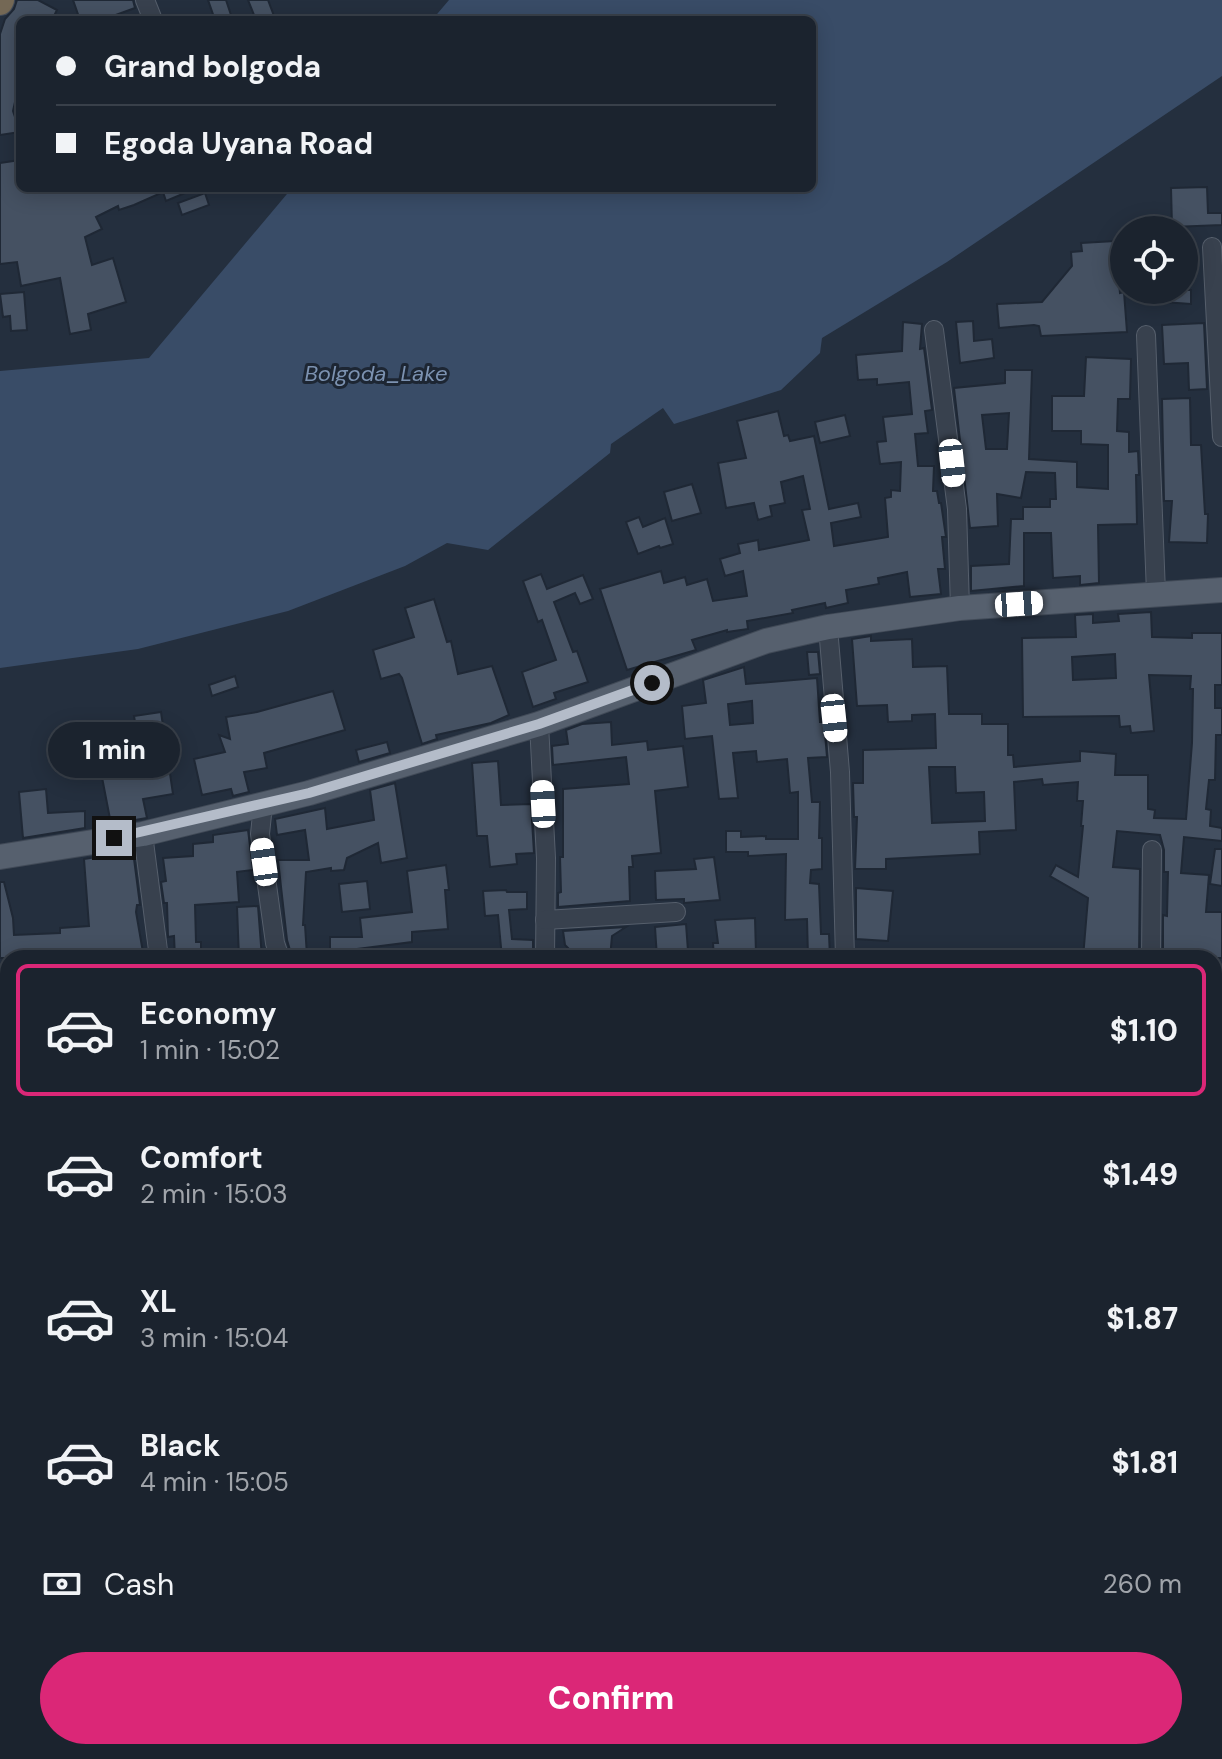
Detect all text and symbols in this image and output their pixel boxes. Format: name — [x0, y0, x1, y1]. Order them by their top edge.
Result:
text: Grand bolgoda — [104, 47, 321, 86]
text: Egoda Uyana Road — [104, 124, 373, 163]
map controls — [1110, 216, 1198, 304]
button: locate — [1110, 216, 1198, 304]
water label: Bolgoda_Lake — [304, 359, 448, 388]
car — [938, 438, 966, 488]
car — [994, 590, 1044, 618]
route start — [634, 665, 670, 701]
car — [820, 693, 848, 743]
callout: 1 min — [48, 722, 180, 778]
text: 1 min — [82, 733, 146, 767]
car — [530, 779, 556, 829]
route end — [96, 820, 132, 856]
car — [249, 837, 279, 887]
icon: car — [44, 994, 116, 1066]
text: Economy — [140, 994, 277, 1033]
text: $1.10 — [1110, 1011, 1178, 1050]
text: 1 min · 15:02 — [140, 1033, 280, 1067]
icon: car — [44, 1138, 116, 1210]
text: Comfort — [140, 1138, 263, 1177]
text: $1.49 — [1102, 1155, 1178, 1194]
text: 2 min · 15:03 — [140, 1177, 288, 1211]
icon: car — [44, 1282, 116, 1354]
text: XL — [140, 1282, 177, 1321]
text: $1.87 — [1106, 1299, 1178, 1338]
text: 3 min · 15:04 — [140, 1321, 288, 1355]
icon: car — [44, 1426, 116, 1498]
text: Black — [140, 1426, 220, 1465]
text: $1.81 — [1111, 1443, 1178, 1482]
text: 4 min · 15:05 — [140, 1465, 289, 1499]
icon: cash — [40, 1562, 84, 1606]
text: Cash — [104, 1565, 174, 1604]
text: 260 m — [1103, 1567, 1182, 1601]
button: Confirm — [40, 1652, 1182, 1744]

